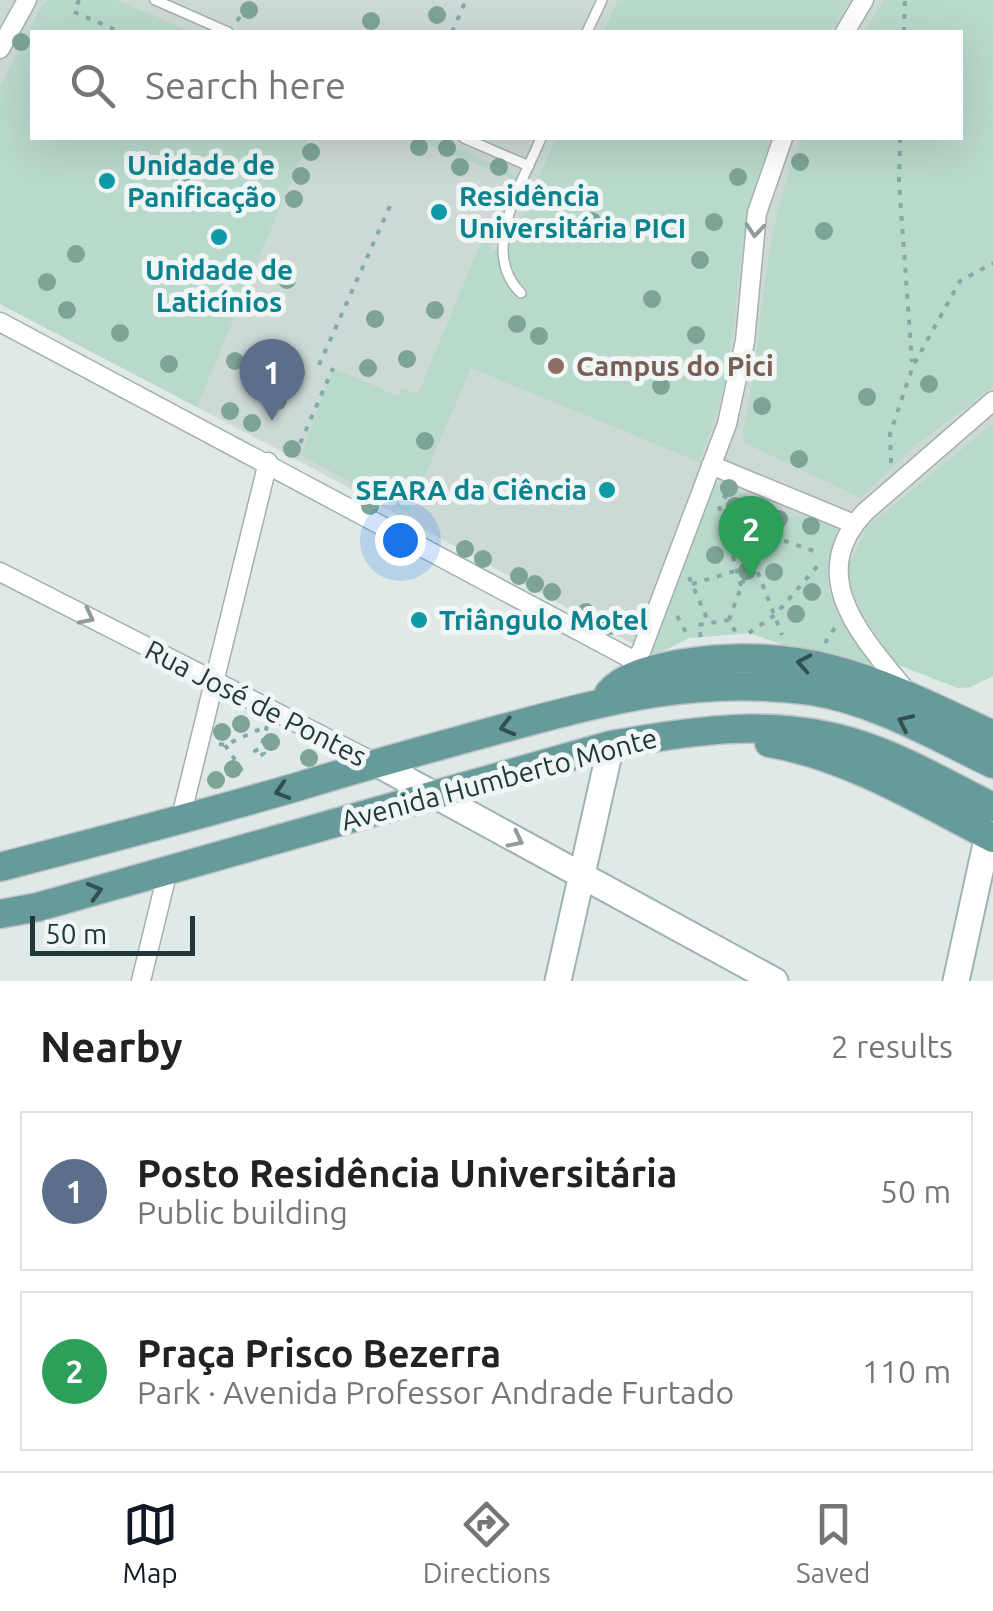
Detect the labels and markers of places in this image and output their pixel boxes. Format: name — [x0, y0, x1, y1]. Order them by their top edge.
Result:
place label: Unidade de Panificação — [127, 149, 277, 213]
marker: Unidade de Panificação — [96, 170, 118, 192]
place label: Residência Universitária PICI — [459, 180, 686, 243]
marker: Residência Universitária PICI — [428, 201, 450, 223]
marker: Unidade de Laticínios — [208, 226, 230, 248]
place label: Unidade de Laticínios — [145, 254, 293, 317]
pin: 1 — [240, 338, 304, 421]
place label: Campus do Pici — [576, 350, 774, 381]
marker: Campus do Pici — [545, 355, 567, 377]
place label: SEARA da Ciência — [356, 474, 587, 505]
marker: SEARA da Ciência — [596, 479, 618, 501]
pin: 2 — [718, 496, 784, 578]
place label: Triângulo Motel — [439, 604, 648, 635]
marker: Triângulo Motel — [408, 609, 430, 631]

